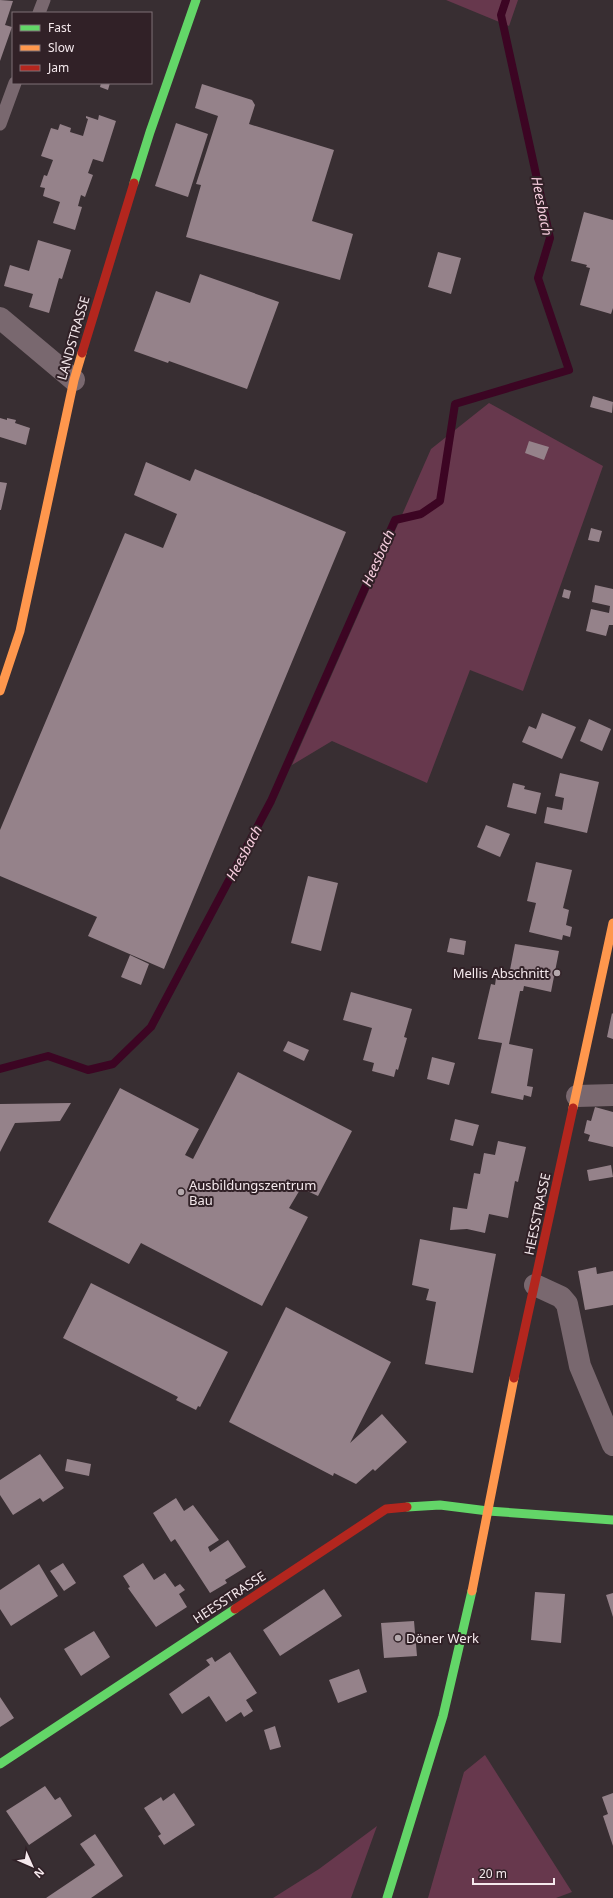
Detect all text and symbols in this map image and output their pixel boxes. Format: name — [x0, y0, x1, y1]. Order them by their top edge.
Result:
legend — [12, 12, 152, 84]
text: Fast — [48, 19, 72, 36]
text: Slow — [48, 39, 75, 56]
text: Jam — [47, 59, 69, 76]
water label: Heesbach — [527, 175, 558, 237]
street label: LANDSTRASSE — [52, 294, 94, 382]
water label: Heesbach — [357, 527, 398, 589]
water label: Heesbach — [221, 822, 266, 884]
place label: Mellis Abschnitt — [453, 964, 549, 982]
marker: Mellis Abschnitt — [552, 968, 562, 978]
street label: HEESSTRASSE — [520, 1171, 554, 1257]
place label: Ausbildungszentrum Bau — [189, 1176, 316, 1209]
marker: Ausbildungszentrum Bau — [176, 1187, 186, 1197]
street label: HEESSTRASSE — [189, 1567, 269, 1627]
place label: Döner Werk — [406, 1629, 479, 1647]
marker: Döner Werk — [393, 1633, 403, 1643]
north arrow — [12, 1846, 52, 1886]
scale bar — [473, 1860, 554, 1886]
text: N — [31, 1865, 48, 1882]
text: 20 m — [479, 1865, 507, 1882]

